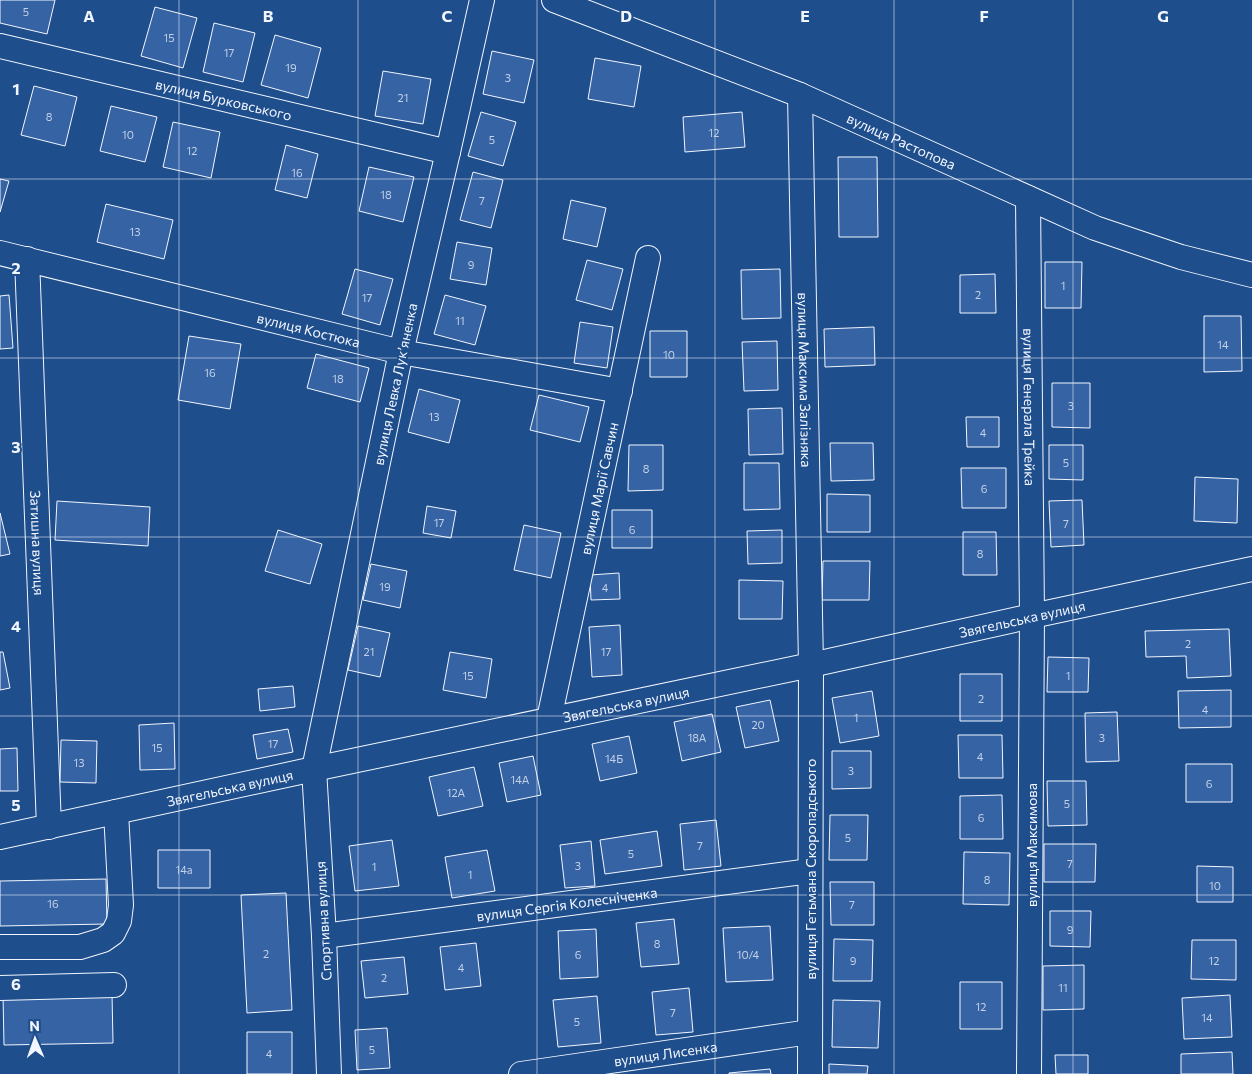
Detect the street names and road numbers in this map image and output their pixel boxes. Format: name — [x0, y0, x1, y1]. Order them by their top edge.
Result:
street label: вулиця Бурковського — [154, 75, 294, 123]
street label: вулиця Растопова — [844, 109, 958, 173]
street label: вулиця Максима Залізняка — [795, 292, 816, 468]
street label: вулиця Левка Лукʼяненка — [370, 301, 420, 467]
street label: вулиця Костюка — [255, 308, 362, 350]
street label: вулиця Генерала Трейка — [1021, 328, 1039, 486]
street label: вулиця Марії Савчин — [576, 420, 621, 556]
street label: Затишна вулиця — [27, 490, 49, 596]
street label: Звягельська вулиця — [957, 596, 1087, 641]
street label: Звягельська вулиця — [561, 682, 691, 725]
street label: вулиця Гетьмана Скоропадського — [802, 759, 819, 979]
street label: Звягельська вулиця — [165, 765, 294, 809]
street label: вулиця Максимова — [1023, 783, 1040, 907]
street label: Спортивна вулиця — [311, 861, 335, 981]
street label: вулиця Сергія Колесніченка — [475, 883, 658, 924]
street label: вулиця Лисенка — [613, 1037, 718, 1069]

